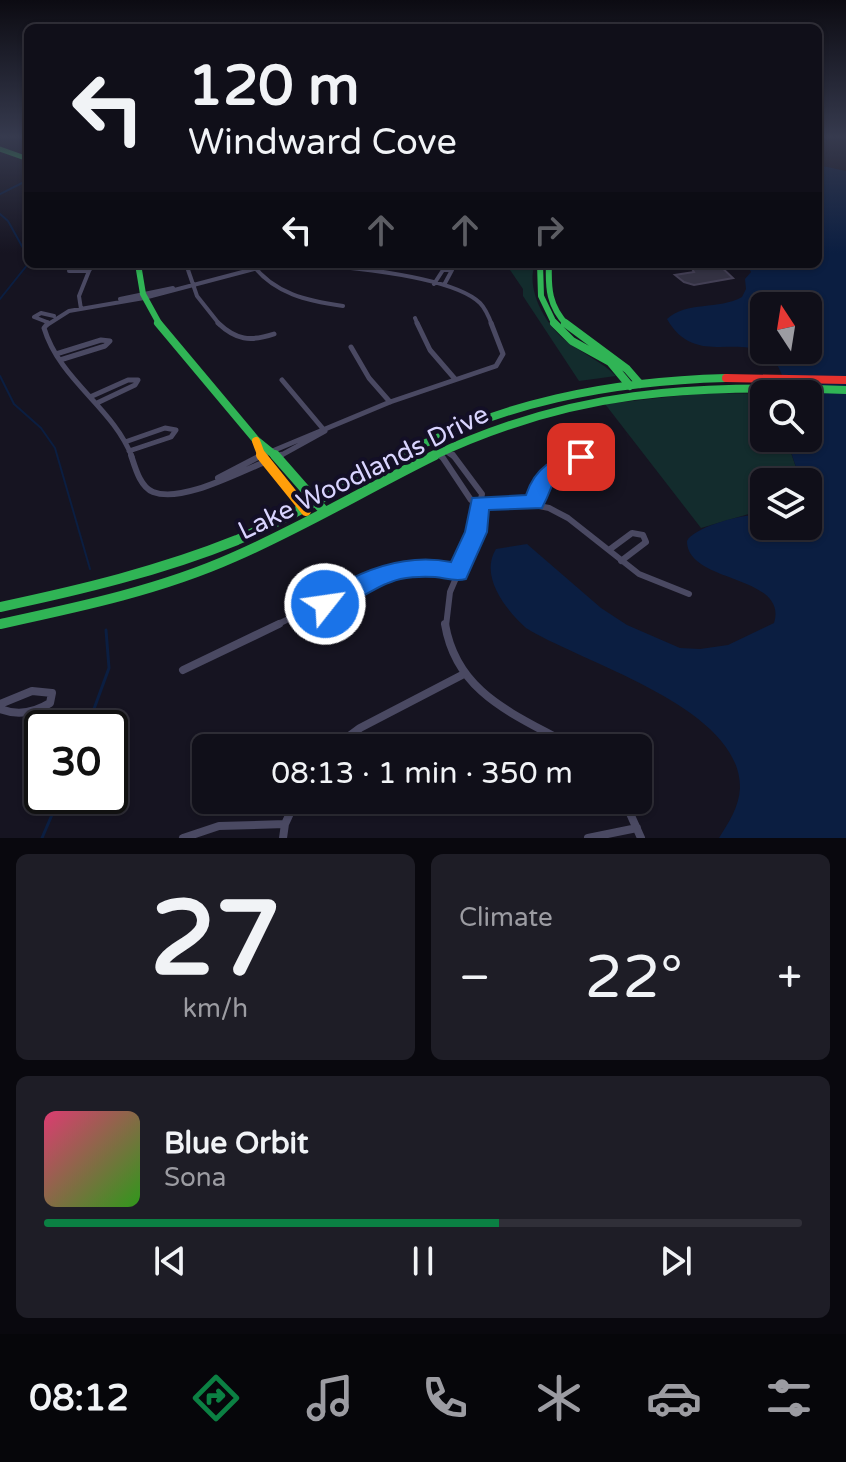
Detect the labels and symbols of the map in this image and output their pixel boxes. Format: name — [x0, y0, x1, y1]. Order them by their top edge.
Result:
north arrow — [750, 292, 822, 364]
street label: Lake Woodlands Drive — [233, 398, 493, 547]
pin — [547, 423, 615, 491]
position arrow — [283, 562, 367, 646]
speed limit sign: 30 — [24, 710, 128, 814]

